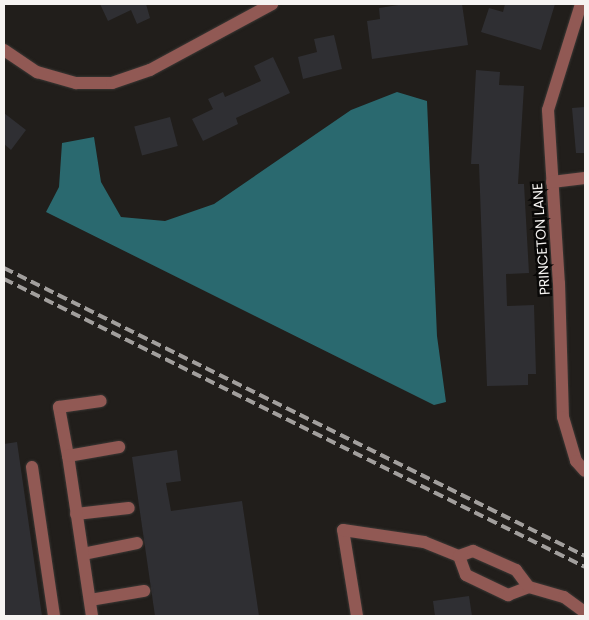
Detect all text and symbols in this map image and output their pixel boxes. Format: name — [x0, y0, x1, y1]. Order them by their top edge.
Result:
street label: PRINCETON LANE — [529, 182, 553, 296]

